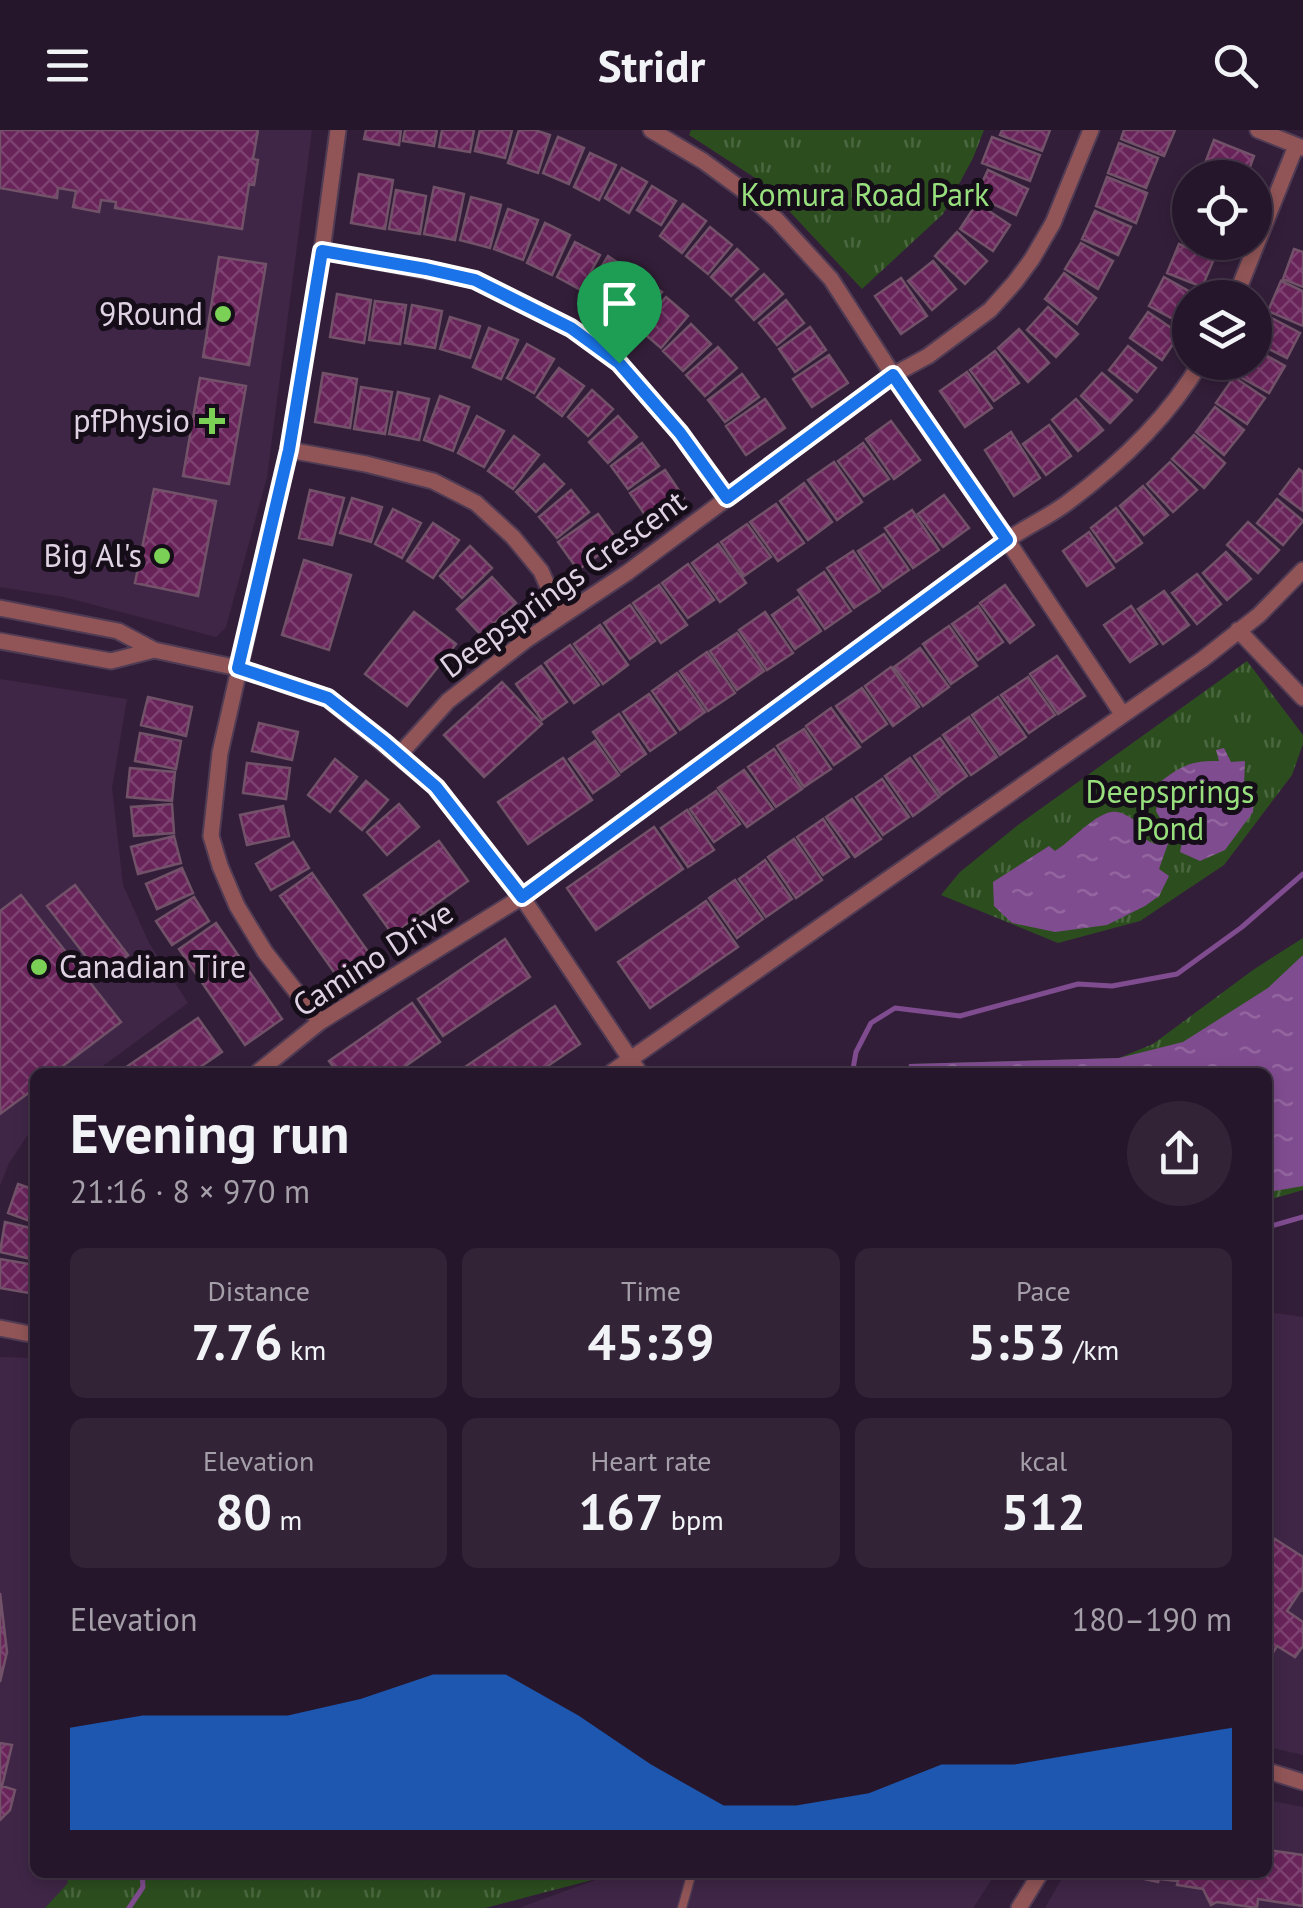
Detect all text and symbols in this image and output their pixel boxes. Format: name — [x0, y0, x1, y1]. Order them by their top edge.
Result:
text: Stridr — [598, 36, 705, 94]
icon: menu — [40, 38, 95, 93]
icon: search — [1208, 38, 1263, 93]
map controls — [1172, 160, 1272, 380]
button: locate — [1172, 160, 1272, 260]
park label: Komura Road Park — [741, 173, 990, 215]
pin — [577, 261, 662, 364]
icon: arrive — [592, 276, 647, 331]
button: layers — [1172, 280, 1272, 380]
place label: 9Round — [99, 292, 203, 334]
marker: 9Round — [212, 303, 234, 325]
place label: pfPhysio — [73, 399, 190, 441]
marker: pfPhysio — [199, 408, 225, 434]
street label: Deepsprings Crescent — [431, 480, 694, 687]
place label: Big Al's — [44, 534, 142, 576]
marker: Big Al's — [151, 545, 173, 567]
park label: Deepsprings Pond — [1086, 770, 1254, 849]
street label: Camino Drive — [284, 891, 461, 1026]
place label: Canadian Tire — [59, 945, 246, 987]
marker: Canadian Tire — [28, 956, 50, 978]
text: Evening run — [70, 1097, 350, 1168]
button: share — [1127, 1101, 1232, 1206]
text: 21:16 · 8 × 970 m — [70, 1170, 310, 1212]
text: Distance — [207, 1272, 310, 1309]
text: Time — [621, 1272, 681, 1309]
text: Pace — [1016, 1272, 1071, 1309]
text: 7.76 — [191, 1309, 283, 1374]
text: 45:39 — [588, 1309, 714, 1374]
text: 5:53 — [967, 1309, 1066, 1374]
text: km — [283, 1331, 326, 1368]
text: /km — [1066, 1331, 1119, 1368]
text: Elevation — [203, 1442, 314, 1479]
text: Heart rate — [590, 1442, 712, 1479]
text: kcal — [1019, 1442, 1067, 1479]
text: 80 — [215, 1479, 272, 1544]
text: 167 — [578, 1479, 663, 1544]
text: 512 — [1001, 1479, 1086, 1544]
text: m — [272, 1501, 302, 1538]
text: bpm — [663, 1501, 724, 1538]
text: Elevation — [70, 1598, 197, 1640]
text: 180–190 m — [1072, 1598, 1232, 1640]

